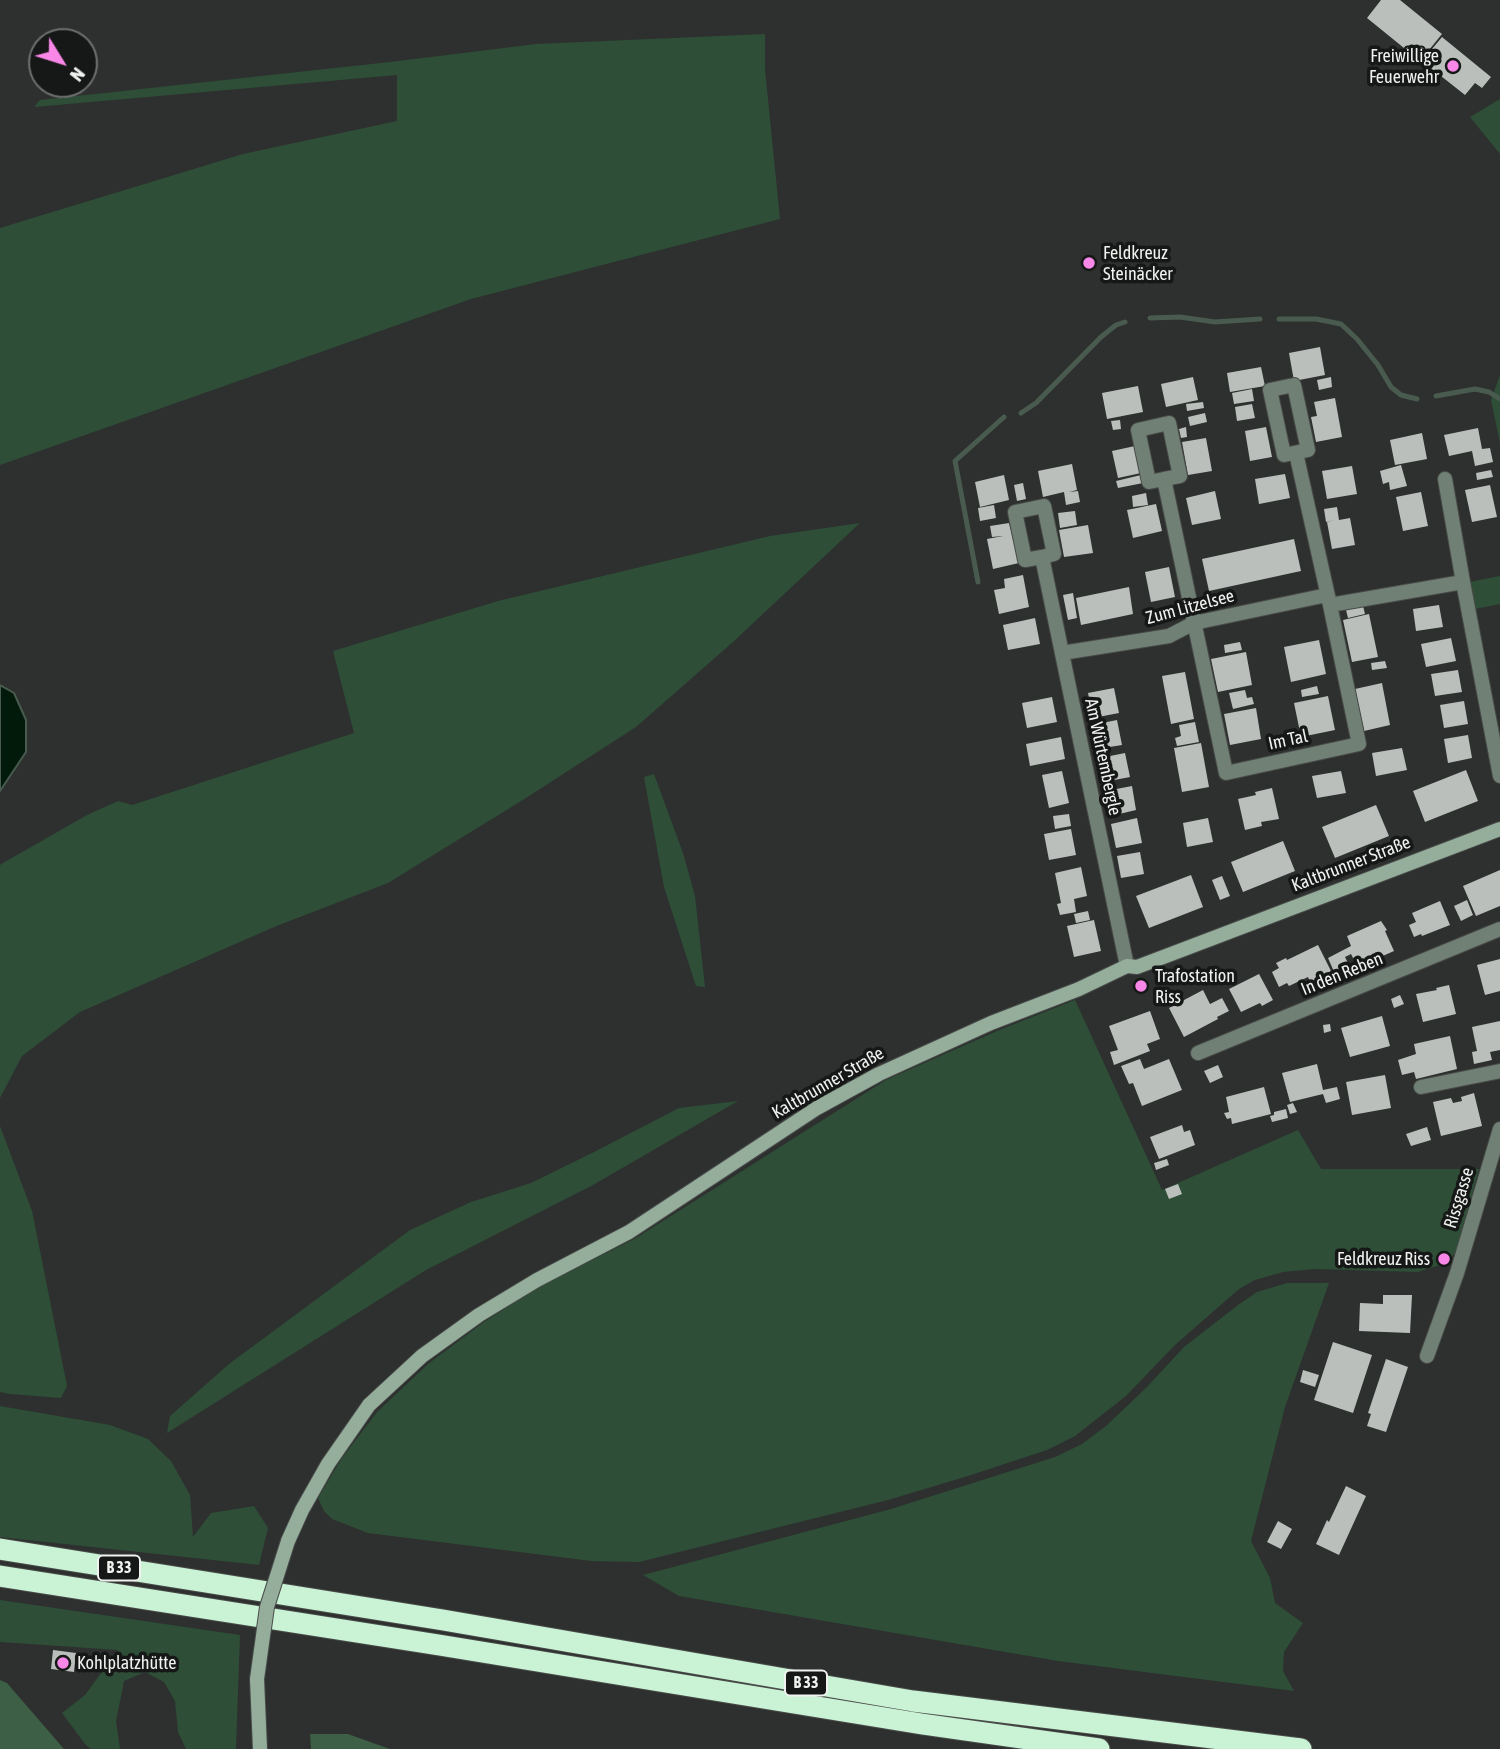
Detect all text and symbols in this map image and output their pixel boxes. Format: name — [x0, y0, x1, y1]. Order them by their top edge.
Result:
north arrow — [28, 28, 98, 98]
place label: Freiwillige Feuerwehr — [1369, 45, 1439, 88]
marker: Freiwillige Feuerwehr — [1445, 58, 1461, 74]
text: N — [66, 64, 90, 86]
place label: Feldkreuz Steinäcker — [1103, 242, 1173, 284]
marker: Feldkreuz Steinäcker — [1081, 255, 1097, 271]
street label: Zum Litzelsee — [1144, 585, 1236, 629]
street label: Am Würtembergle — [1080, 697, 1126, 817]
street label: Im Tal — [1266, 725, 1310, 755]
street label: Kaltbrunner Straße — [1289, 831, 1413, 897]
street label: In den Reben — [1298, 948, 1386, 1000]
place label: Trafostation Riss — [1155, 965, 1235, 1007]
marker: Trafostation Riss — [1133, 978, 1149, 994]
street label: Kaltbrunner Straße — [768, 1042, 888, 1124]
street label: Rissgasse — [1440, 1165, 1478, 1231]
place label: Feldkreuz Riss — [1337, 1248, 1430, 1270]
marker: Feldkreuz Riss — [1436, 1251, 1452, 1267]
road number: B 33 — [98, 1556, 140, 1580]
place label: Kohlplatzhütte — [77, 1652, 177, 1674]
marker: Kohlplatzhütte — [55, 1655, 71, 1671]
road number: B 33 — [785, 1670, 827, 1695]

